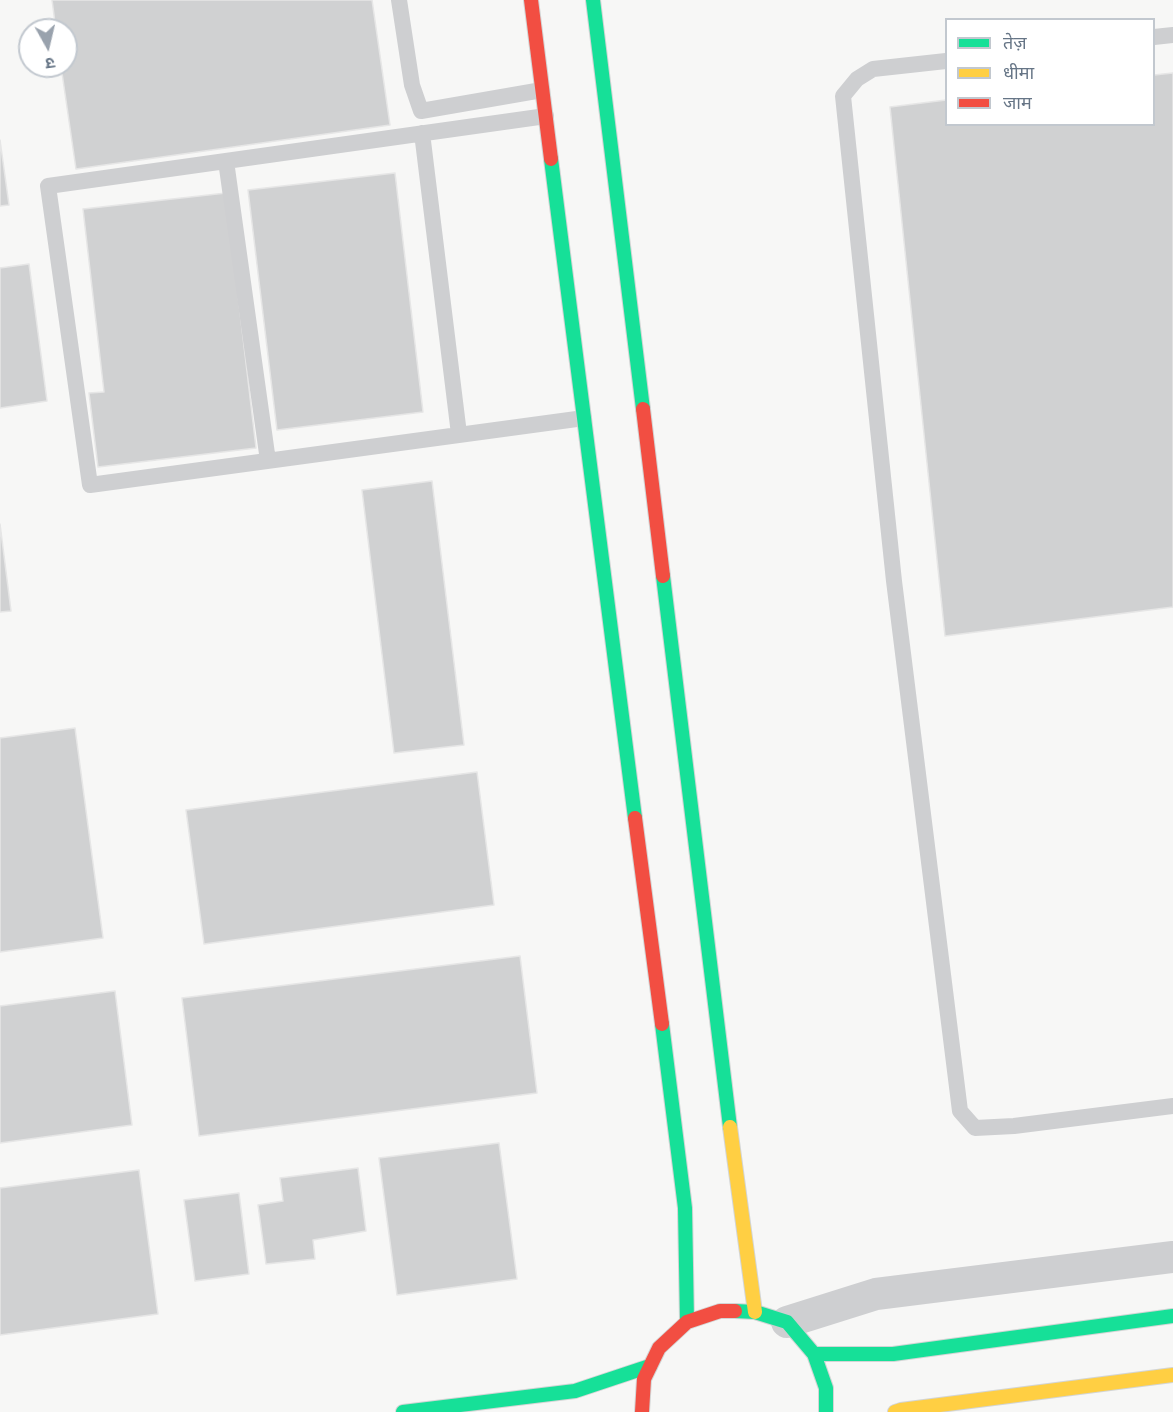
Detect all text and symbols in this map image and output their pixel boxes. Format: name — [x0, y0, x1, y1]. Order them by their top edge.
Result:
north arrow — [18, 18, 78, 78]
legend — [945, 18, 1155, 126]
text: तेज़ — [1003, 31, 1027, 54]
text: उ — [44, 53, 56, 74]
text: धीमा — [1003, 61, 1034, 84]
text: जाम — [1003, 91, 1032, 114]

